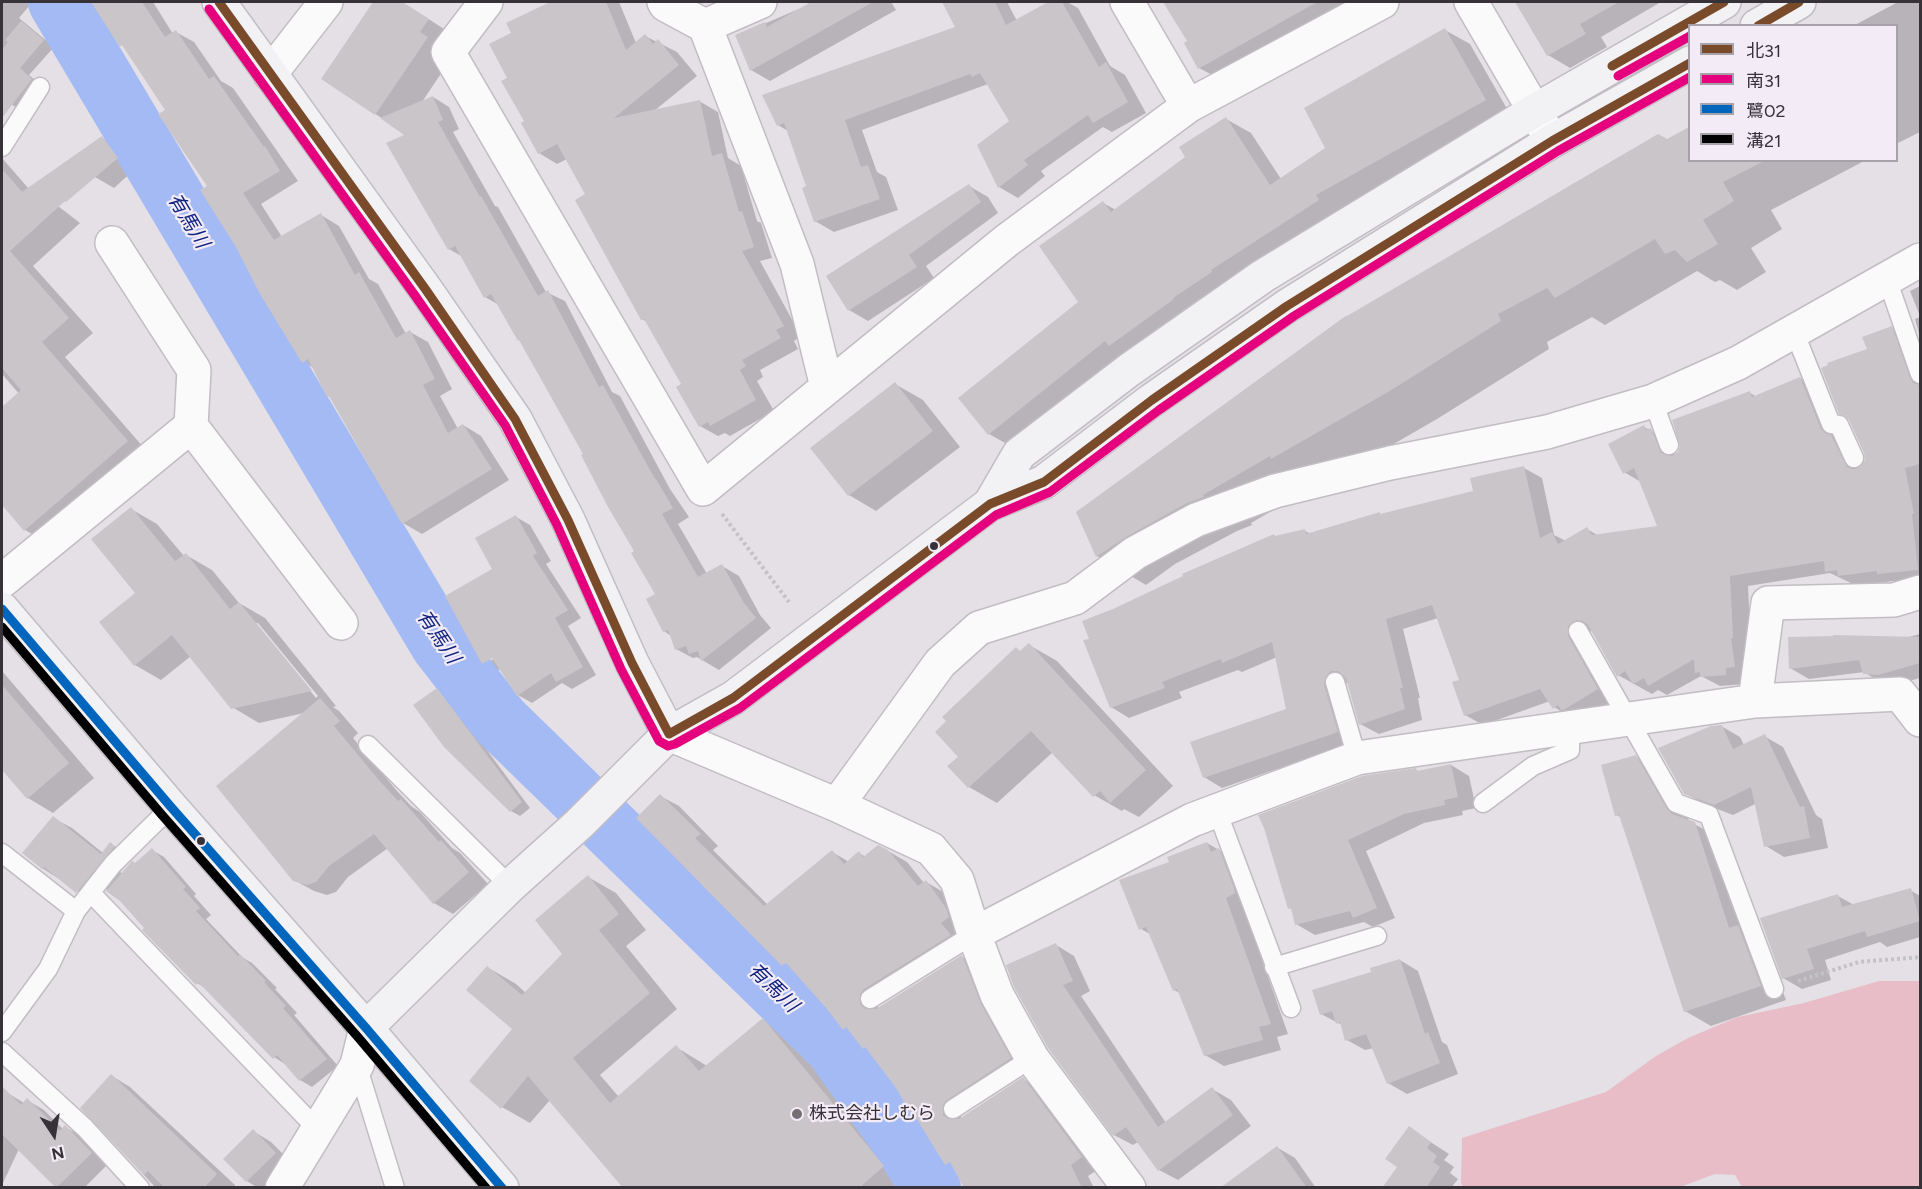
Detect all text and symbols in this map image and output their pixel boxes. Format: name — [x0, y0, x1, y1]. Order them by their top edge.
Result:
legend — [1688, 24, 1898, 162]
text: 北31 — [1746, 40, 1781, 62]
text: 南31 — [1746, 70, 1781, 92]
text: 鷺02 — [1746, 100, 1786, 122]
text: 溝21 — [1746, 130, 1782, 152]
water label: 有馬川 — [162, 189, 214, 253]
unlabelled marker — [928, 540, 940, 552]
water label: 有馬川 — [411, 605, 465, 669]
unlabelled marker — [195, 835, 207, 847]
water label: 有馬川 — [743, 959, 803, 1017]
place label: 株式会社しむら — [809, 1103, 935, 1125]
north arrow — [24, 1105, 84, 1165]
marker: 株式会社しむら — [790, 1107, 804, 1121]
text: N — [50, 1143, 66, 1164]

